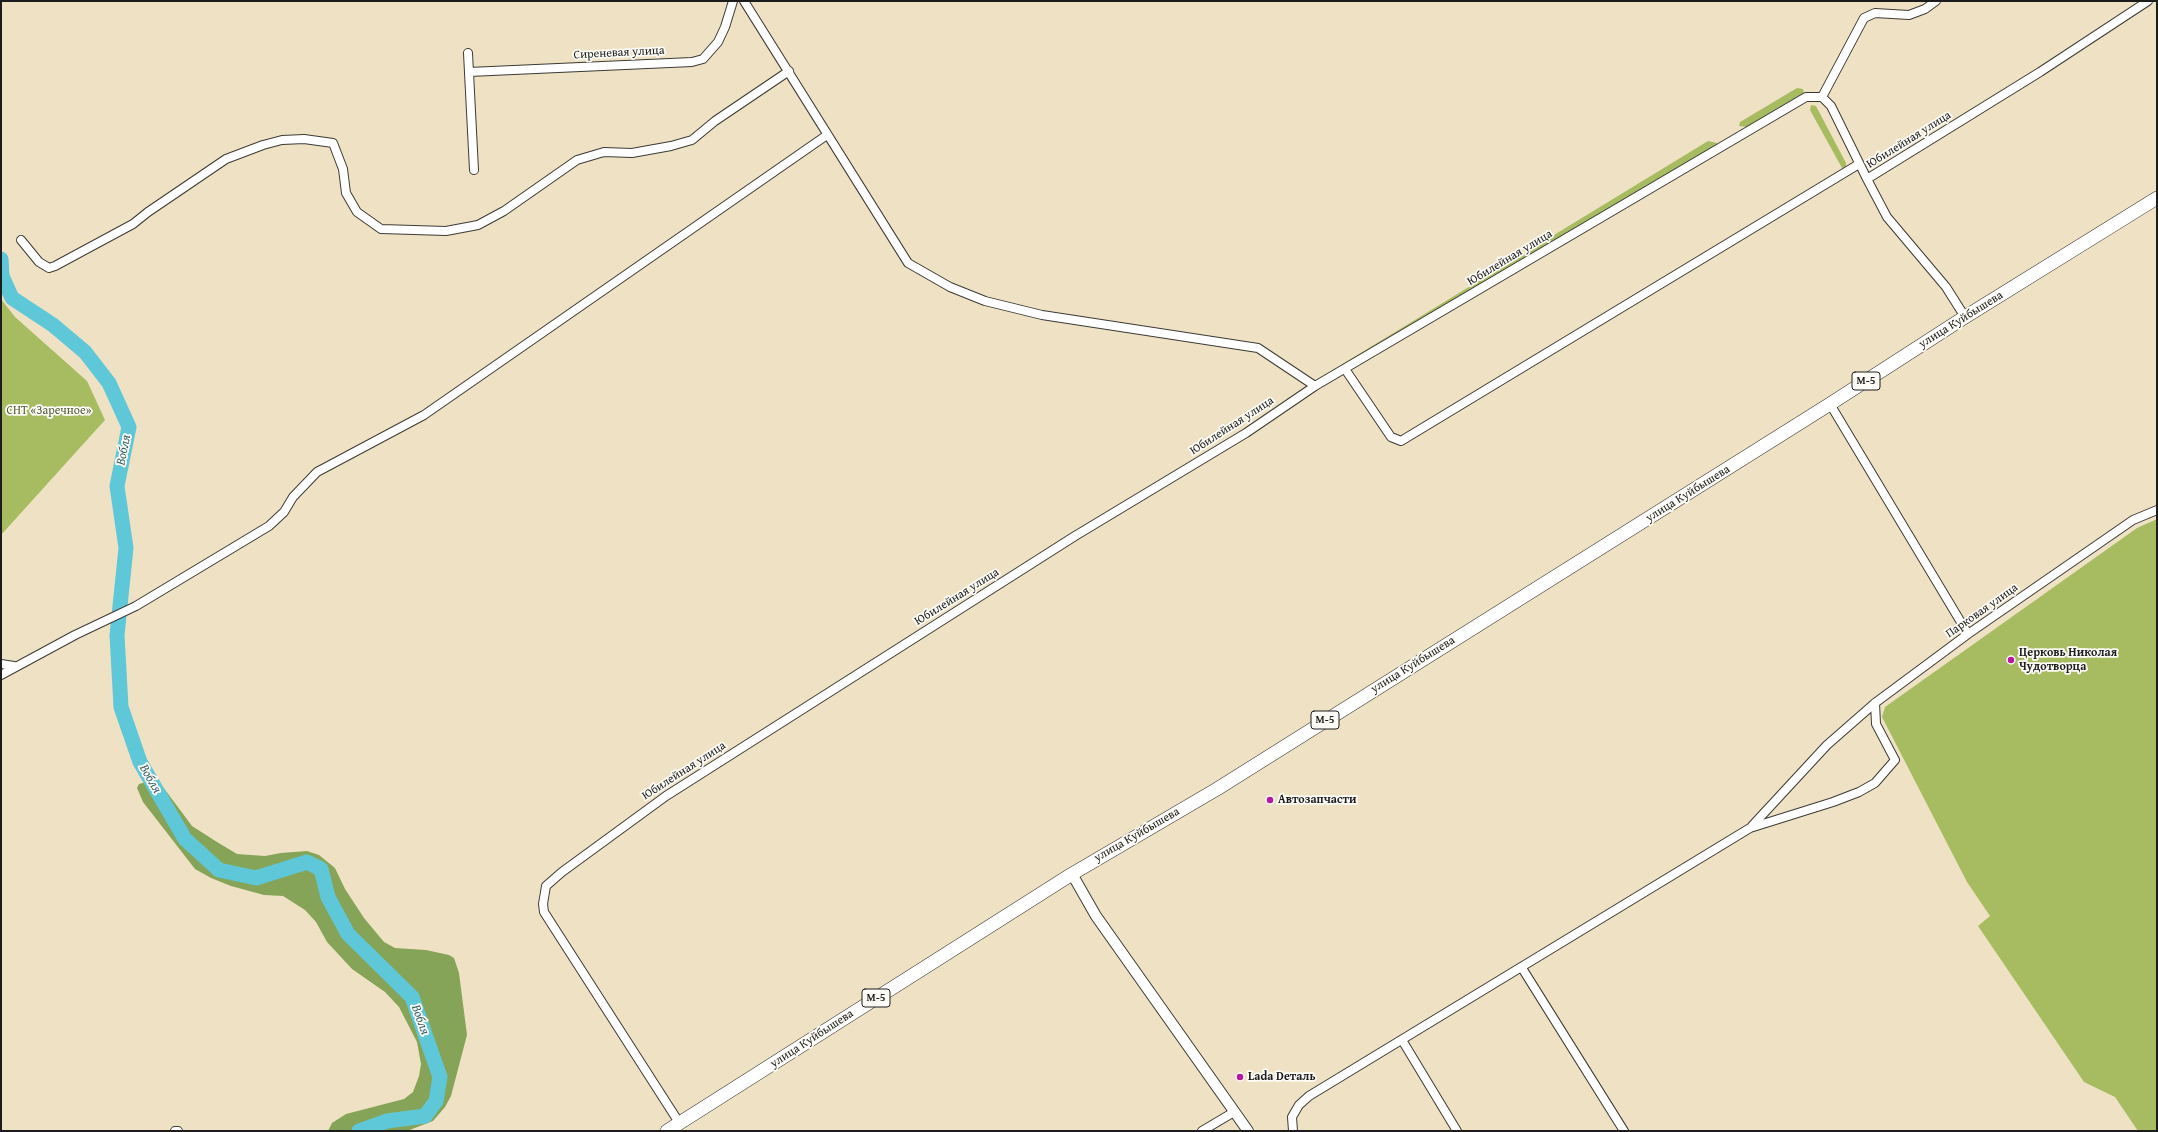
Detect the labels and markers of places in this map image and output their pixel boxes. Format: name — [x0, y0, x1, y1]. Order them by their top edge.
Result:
place label: Церковь Николая Чудотворца — [2019, 646, 2117, 674]
marker: Церковь Николая Чудотворца — [2006, 655, 2016, 665]
place label: Автозапчасти — [1278, 793, 1356, 807]
marker: Автозапчасти — [1265, 795, 1275, 805]
place label: Lada Dеталь — [1248, 1070, 1316, 1084]
marker: Lada Dеталь — [1235, 1072, 1245, 1082]

